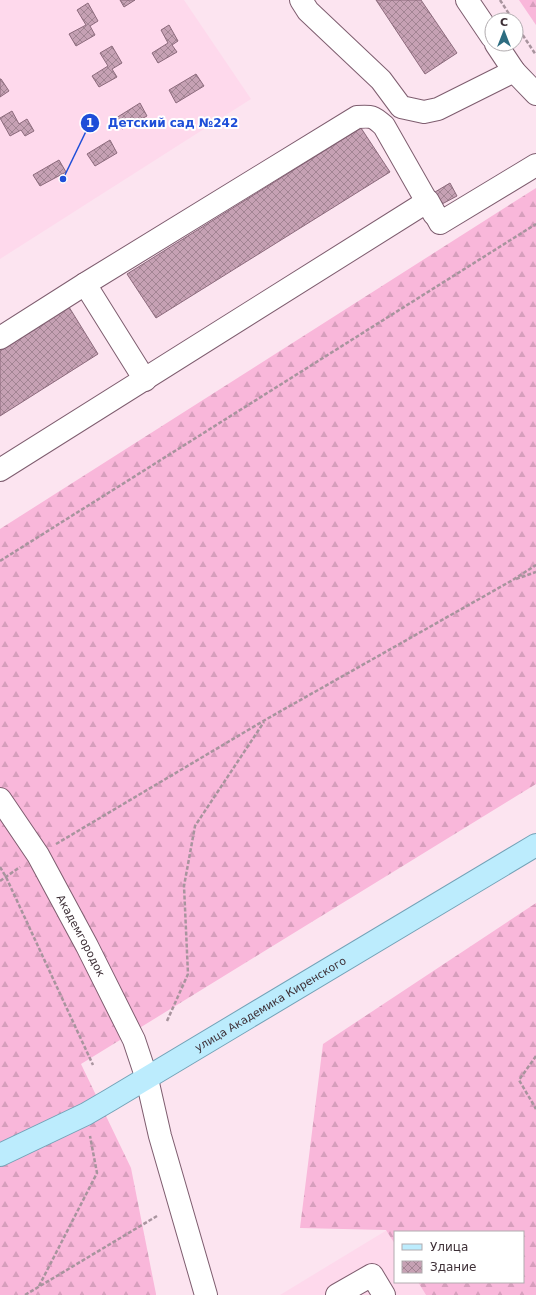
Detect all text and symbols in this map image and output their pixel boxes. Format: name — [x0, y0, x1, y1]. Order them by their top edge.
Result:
north arrow — [484, 12, 524, 52]
text: С — [500, 16, 508, 29]
callout: Детский сад №242 — [80, 111, 246, 135]
text: 1 — [86, 116, 94, 130]
text: Детский сад №242 — [108, 116, 238, 130]
street label: Академгородок — [54, 892, 108, 979]
street label: улица Академика Киренского — [192, 954, 349, 1054]
legend — [394, 1231, 524, 1283]
text: Улица — [430, 1240, 468, 1254]
text: Здание — [430, 1260, 476, 1274]

